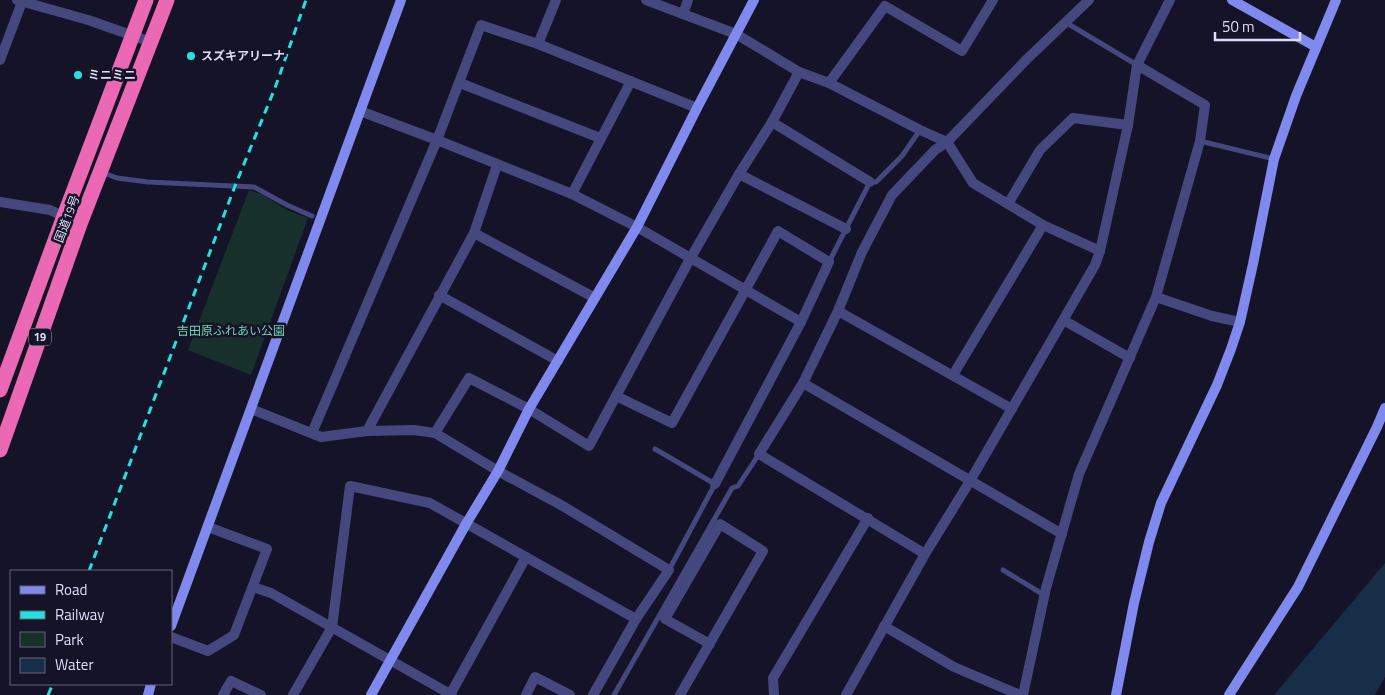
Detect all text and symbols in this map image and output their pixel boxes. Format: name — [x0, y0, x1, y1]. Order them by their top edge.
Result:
scale bar — [1215, 10, 1300, 42]
text: 50 m — [1222, 15, 1255, 38]
place label: スズキアリーナ — [201, 46, 285, 65]
marker: スズキアリーナ — [185, 50, 197, 62]
place label: ミニミニ — [88, 65, 136, 84]
marker: ミニミニ — [72, 69, 84, 81]
street label: 国道19号 — [49, 192, 84, 245]
park label: 吉田原ふれあい公園 — [177, 321, 285, 340]
road number: 19 — [29, 328, 51, 346]
legend — [10, 570, 172, 685]
text: Road — [55, 578, 87, 601]
text: Railway — [55, 603, 105, 626]
text: Park — [55, 628, 84, 651]
text: Water — [55, 653, 94, 676]

